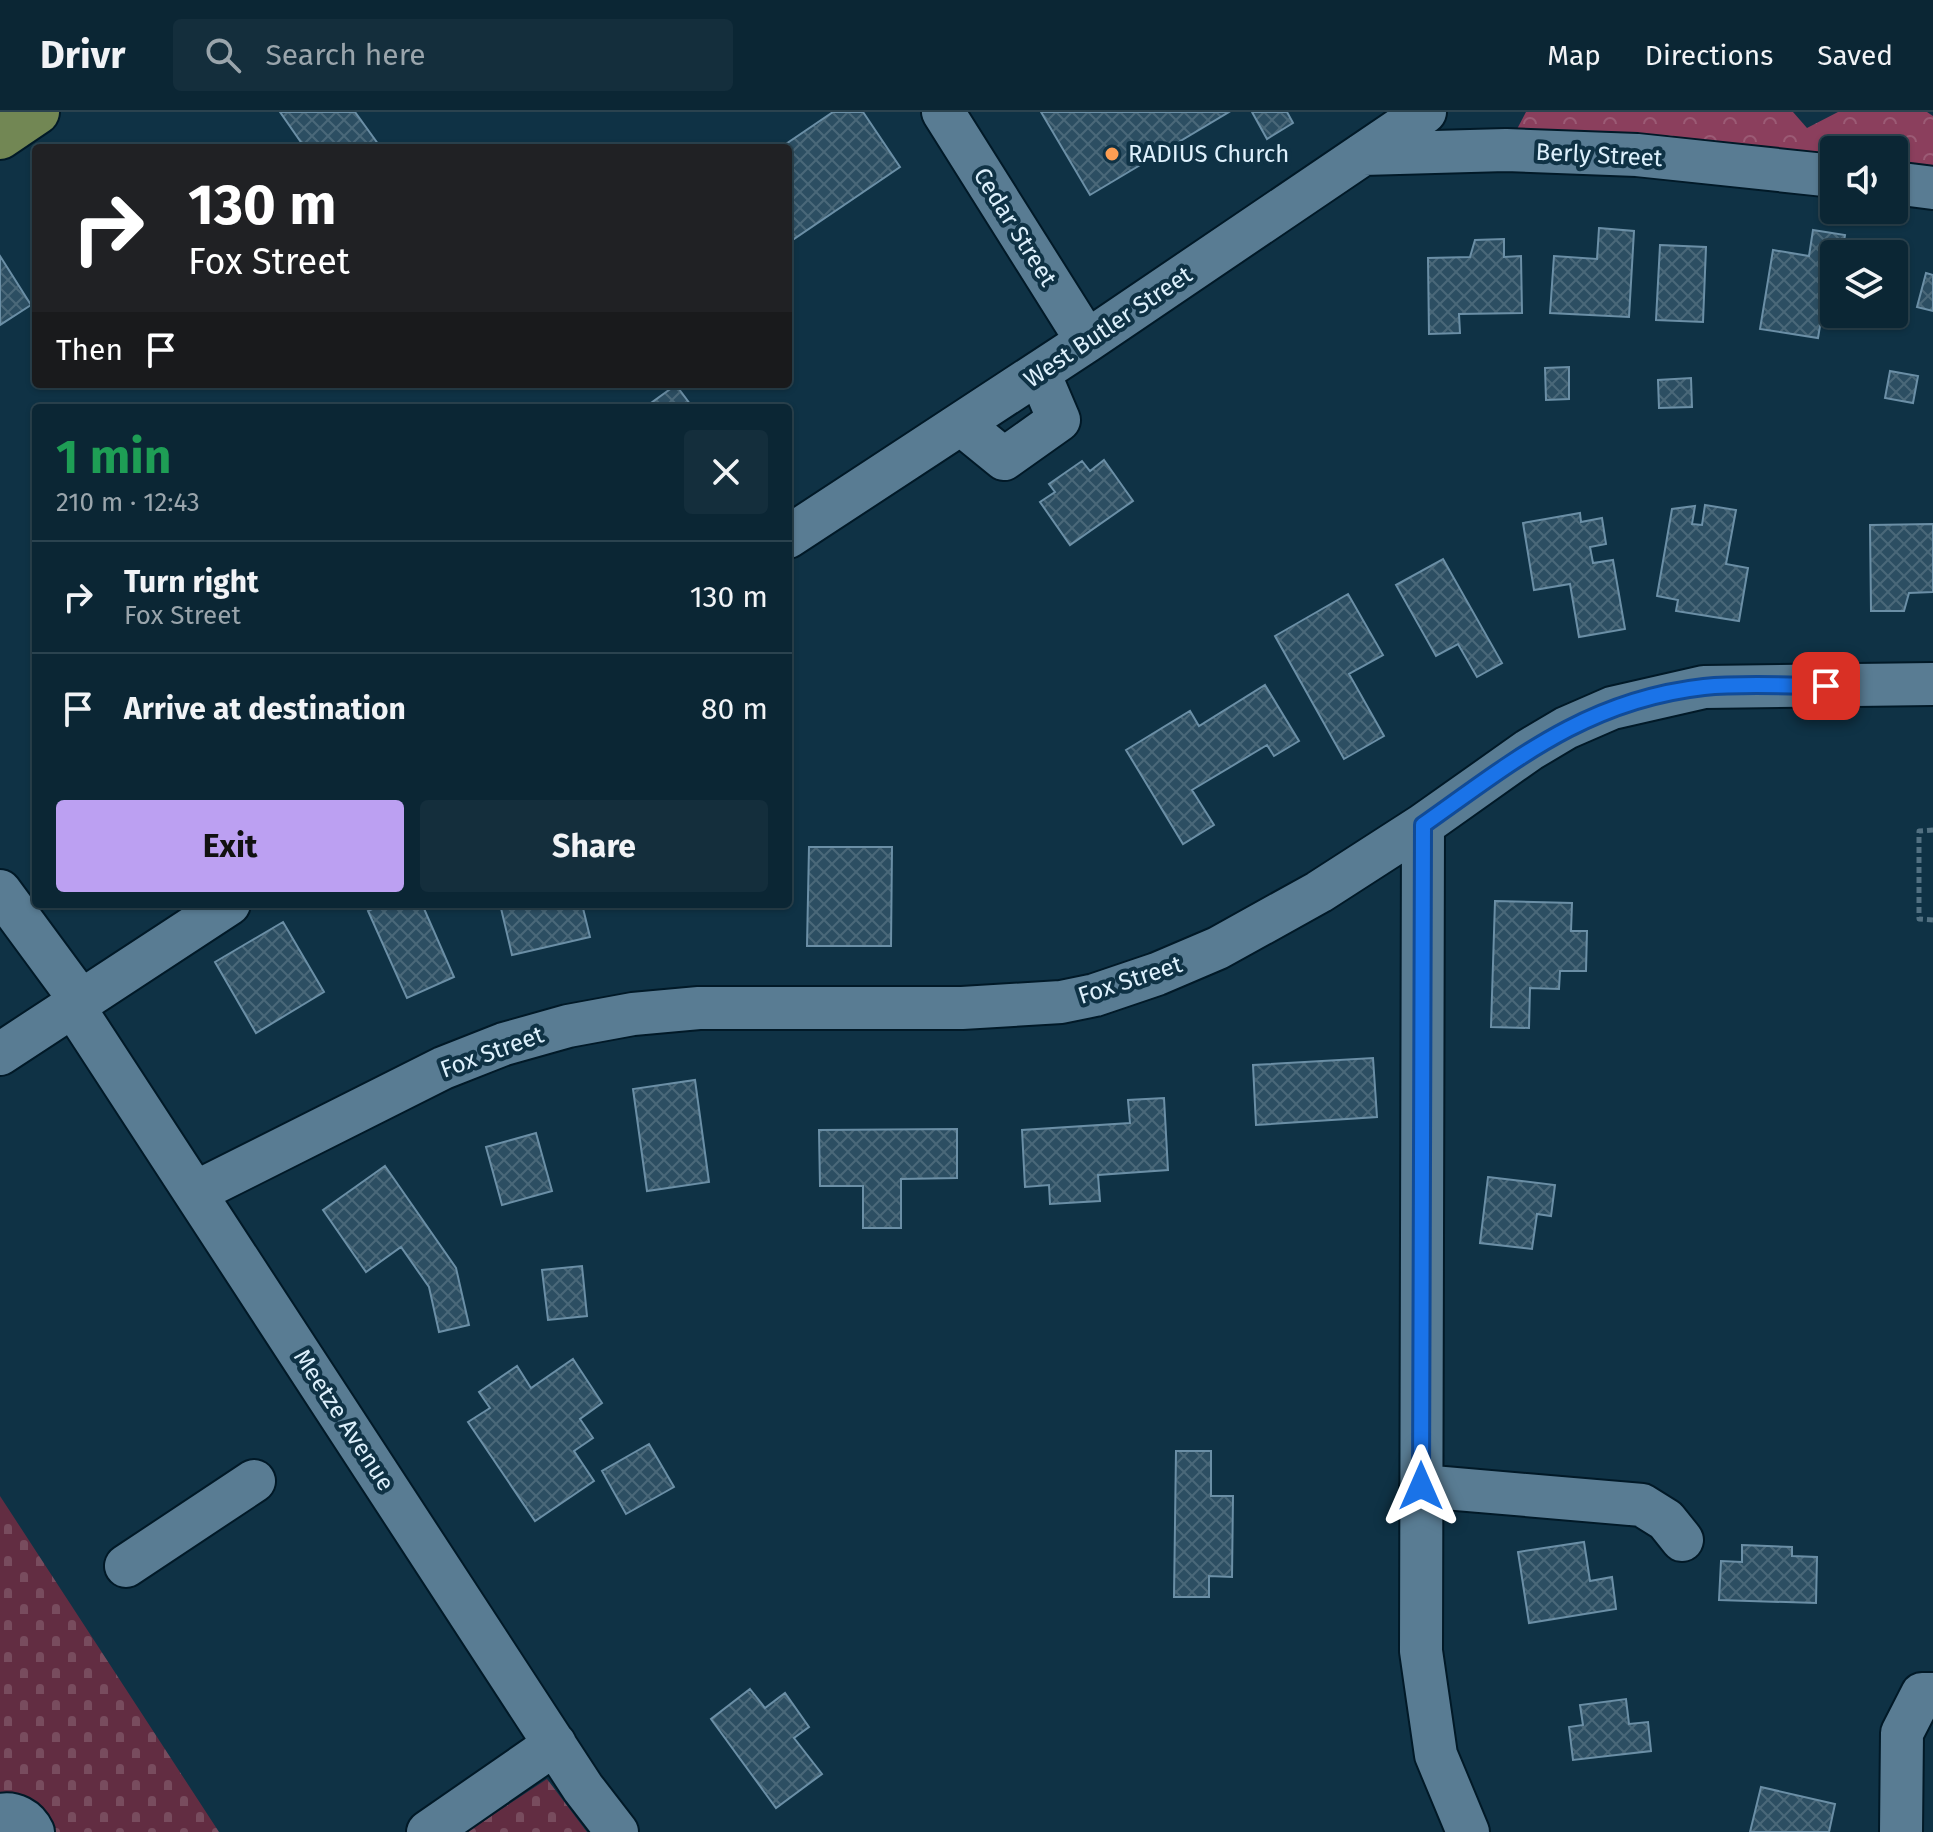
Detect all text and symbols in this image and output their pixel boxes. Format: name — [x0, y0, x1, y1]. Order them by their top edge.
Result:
search box — [173, 19, 733, 91]
text: Drivr — [40, 32, 125, 78]
icon: search — [201, 33, 245, 77]
text: Search here — [265, 37, 426, 73]
text: Map — [1547, 39, 1601, 72]
text: Directions — [1645, 39, 1773, 72]
text: Saved — [1817, 39, 1893, 72]
map controls — [1820, 136, 1908, 328]
button: sound — [1820, 136, 1908, 224]
street label: Berly Street — [1535, 138, 1663, 172]
place label: RADIUS Church — [1128, 140, 1289, 168]
marker: RADIUS Church — [1103, 145, 1121, 163]
street label: Cedar Street — [968, 163, 1063, 292]
text: 130 m — [188, 172, 336, 239]
icon: right — [56, 176, 160, 280]
text: Fox Street — [188, 240, 350, 284]
button: layers — [1820, 240, 1908, 328]
street label: West Butler Street — [1019, 260, 1198, 394]
icon: arrive — [139, 328, 183, 372]
text: Then — [56, 332, 123, 368]
text: 1 min — [56, 428, 171, 486]
button: close — [684, 430, 768, 514]
text: 210 m · 12:43 — [56, 487, 200, 518]
text: Turn right — [124, 564, 259, 600]
icon: right — [56, 575, 100, 619]
text: 130 m — [690, 579, 768, 615]
text: Fox Street — [124, 600, 241, 631]
pin — [1792, 652, 1860, 720]
icon: arrive — [1804, 664, 1848, 708]
icon: arrive — [56, 687, 100, 731]
text: Arrive at destination — [124, 691, 406, 727]
text: 80 m — [701, 691, 768, 727]
button: Exit — [56, 800, 404, 892]
button: Share — [420, 800, 768, 892]
street label: Fox Street — [1074, 950, 1186, 1010]
street label: Fox Street — [437, 1020, 548, 1084]
street label: Meetze Avenue — [288, 1344, 400, 1496]
position arrow — [1379, 1444, 1463, 1528]

